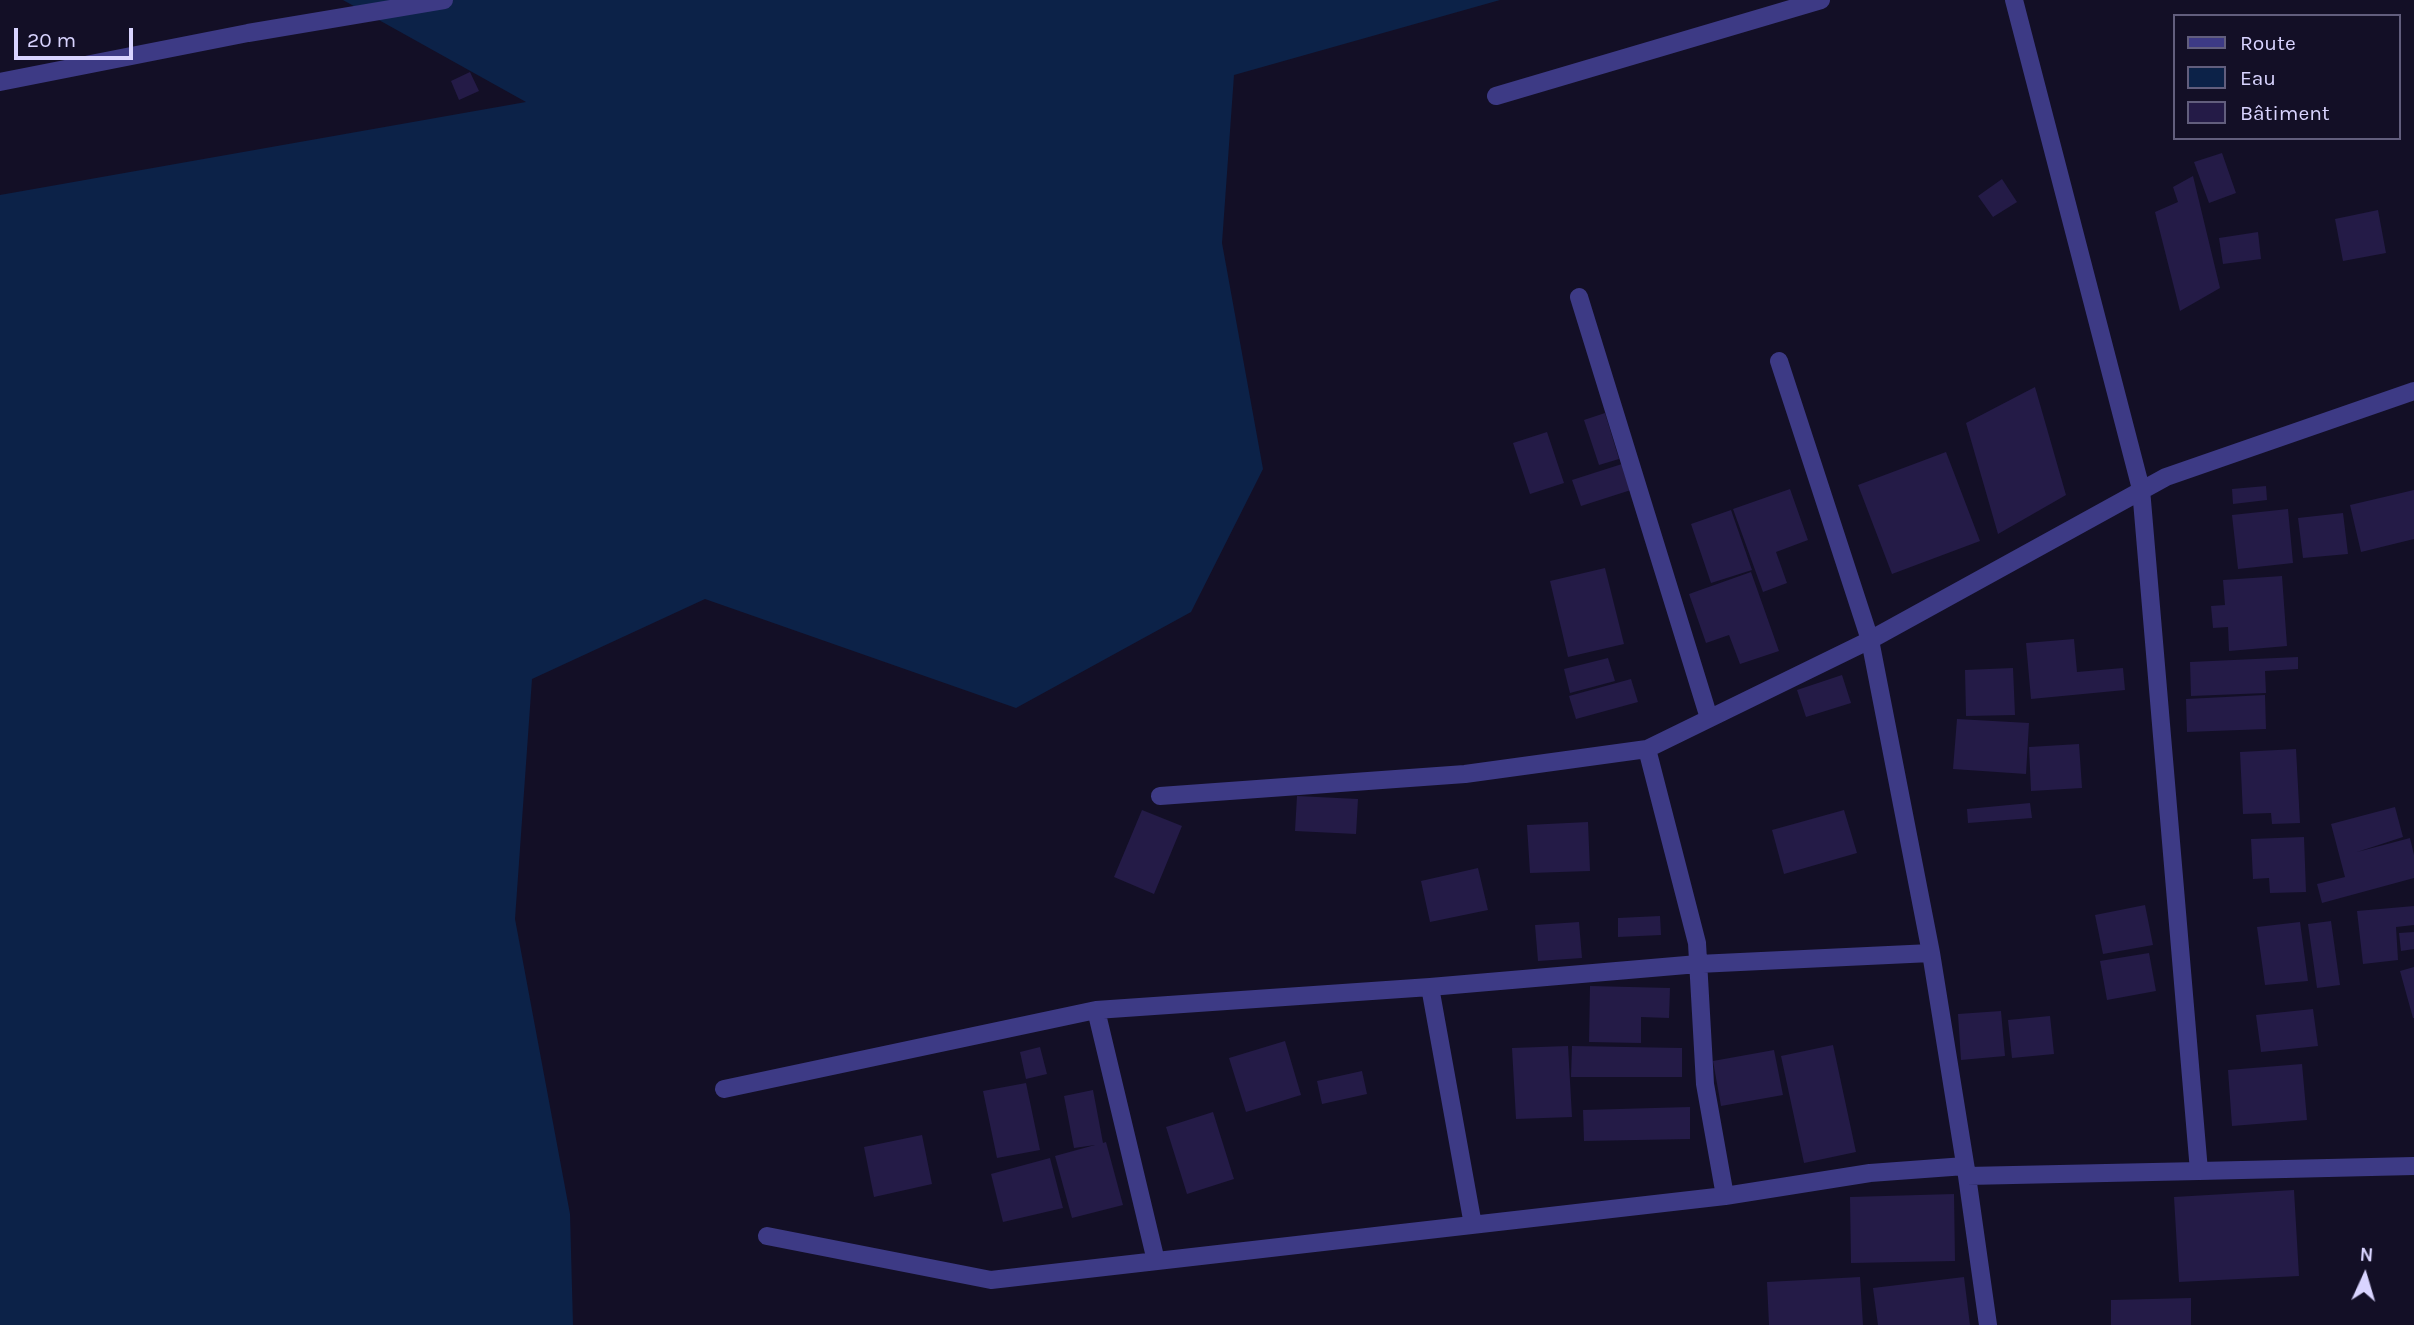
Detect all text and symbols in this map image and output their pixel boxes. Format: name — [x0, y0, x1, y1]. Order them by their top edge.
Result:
scale bar — [18, 14, 136, 58]
legend — [2172, 14, 2400, 140]
text: 20 m — [27, 28, 76, 52]
text: Route — [2240, 31, 2296, 55]
text: Eau — [2240, 66, 2276, 90]
text: Bâtiment — [2240, 101, 2330, 125]
north arrow — [2330, 1241, 2400, 1311]
text: N — [2359, 1244, 2374, 1266]

